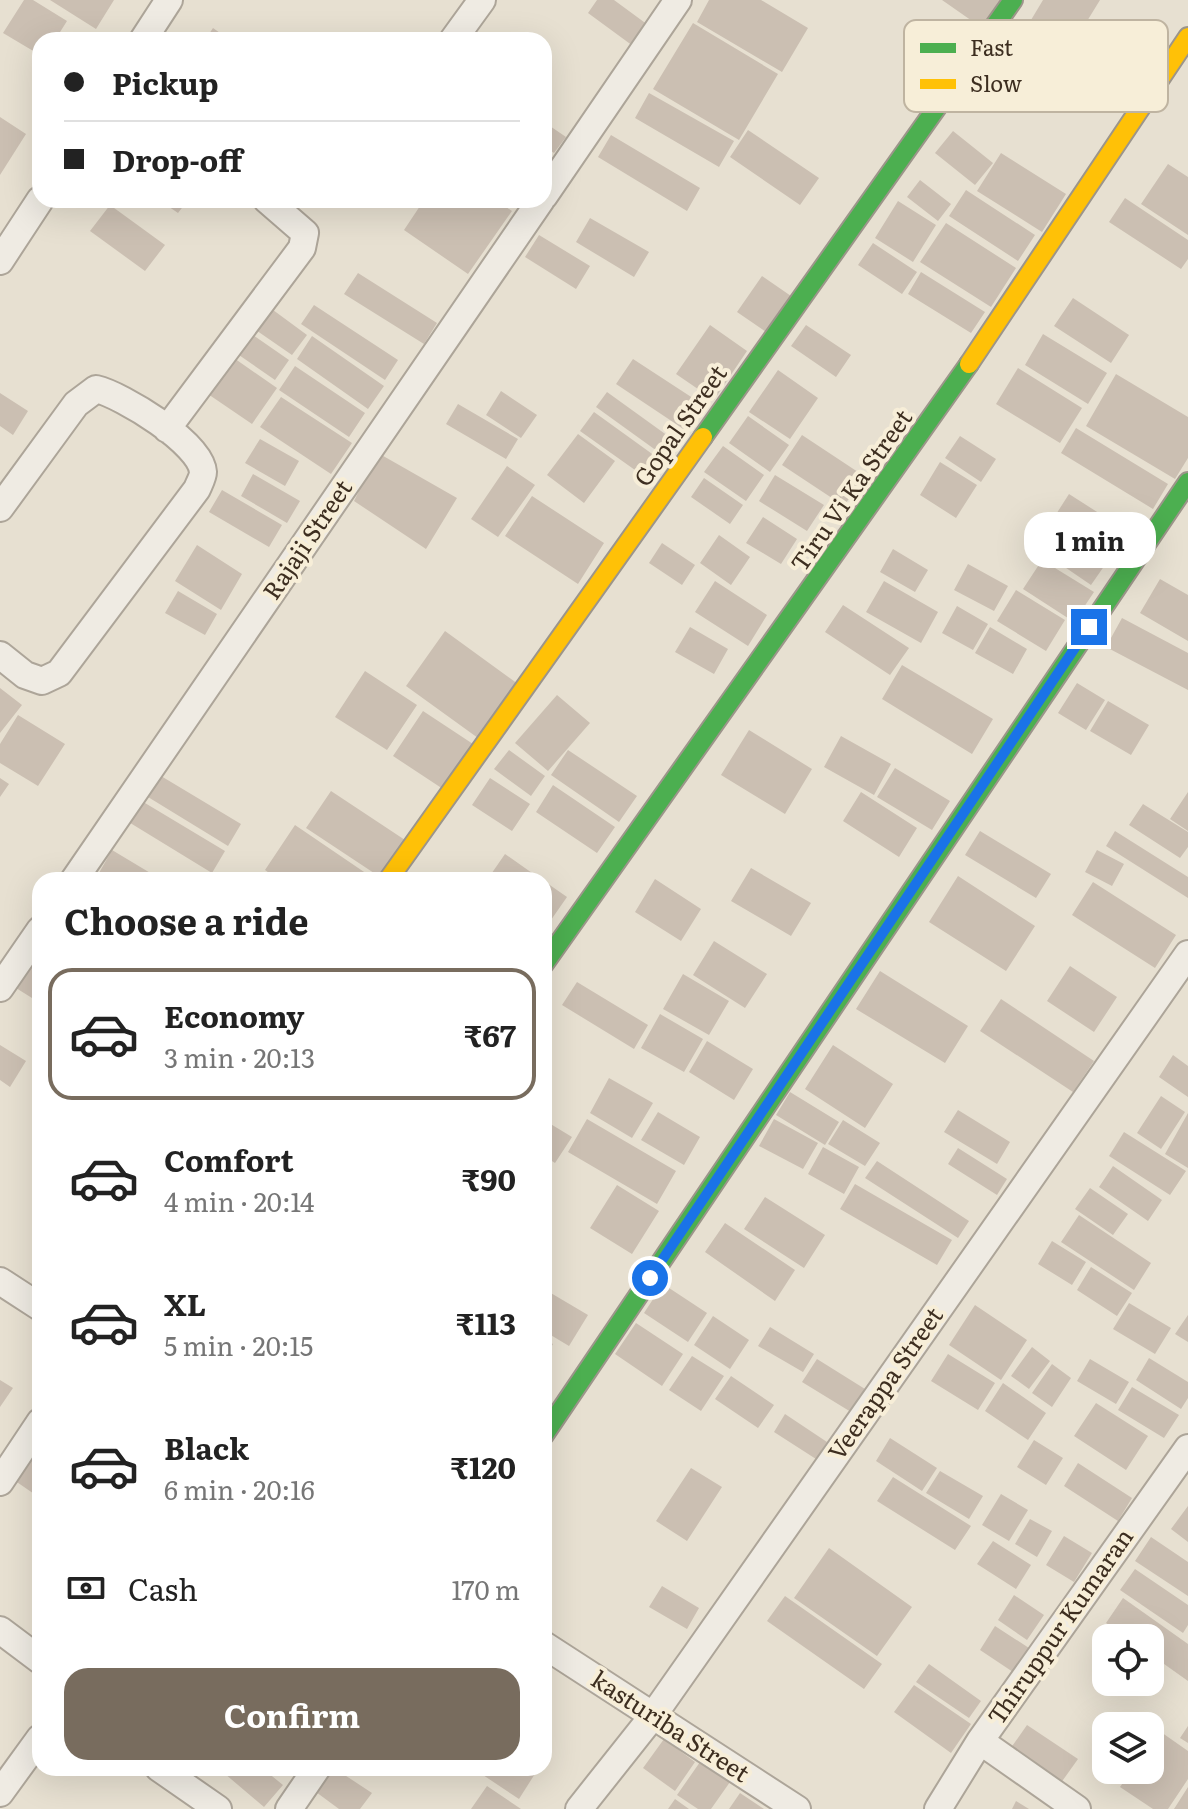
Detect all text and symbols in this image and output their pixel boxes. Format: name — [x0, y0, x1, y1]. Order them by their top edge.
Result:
legend — [904, 20, 1168, 112]
text: Fast — [970, 30, 1013, 63]
text: Pickup — [112, 60, 219, 104]
text: Slow — [970, 66, 1022, 99]
text: Drop-off — [112, 137, 242, 181]
street label: Gopal Street — [624, 356, 734, 492]
street label: Tiru Vi Ka Street — [781, 401, 919, 578]
street label: Rajaji Street — [253, 471, 359, 606]
callout: 1 min — [1023, 511, 1155, 567]
text: 1 min — [1055, 520, 1125, 559]
route end — [1071, 609, 1107, 645]
text: Choose a ride — [64, 893, 309, 946]
text: Economy — [164, 993, 304, 1037]
icon: car — [68, 998, 140, 1070]
text: ₹67 — [464, 1012, 516, 1056]
text: 3 min · 20:13 — [164, 1037, 315, 1076]
text: Comfort — [164, 1137, 294, 1181]
icon: car — [68, 1142, 140, 1214]
text: ₹90 — [462, 1156, 516, 1200]
text: 4 min · 20:14 — [164, 1181, 314, 1220]
route start — [632, 1260, 668, 1296]
text: XL — [164, 1281, 206, 1325]
icon: car — [68, 1286, 140, 1358]
street label: Veerappa Street — [818, 1299, 950, 1466]
text: ₹113 — [456, 1300, 516, 1344]
text: 5 min · 20:15 — [164, 1325, 313, 1364]
text: Black — [164, 1425, 249, 1469]
icon: car — [68, 1430, 140, 1502]
text: ₹120 — [451, 1444, 516, 1488]
text: 6 min · 20:16 — [164, 1469, 315, 1508]
street label: Thiruppur Kumaran — [978, 1520, 1140, 1731]
icon: cash — [64, 1566, 108, 1610]
text: Cash — [128, 1566, 198, 1610]
text: 170 m — [452, 1569, 520, 1608]
map controls — [1092, 1624, 1164, 1784]
button: locate — [1092, 1624, 1164, 1696]
street label: kasturiba Street — [585, 1661, 758, 1789]
button: Confirm — [64, 1668, 520, 1760]
button: layers — [1092, 1712, 1164, 1784]

